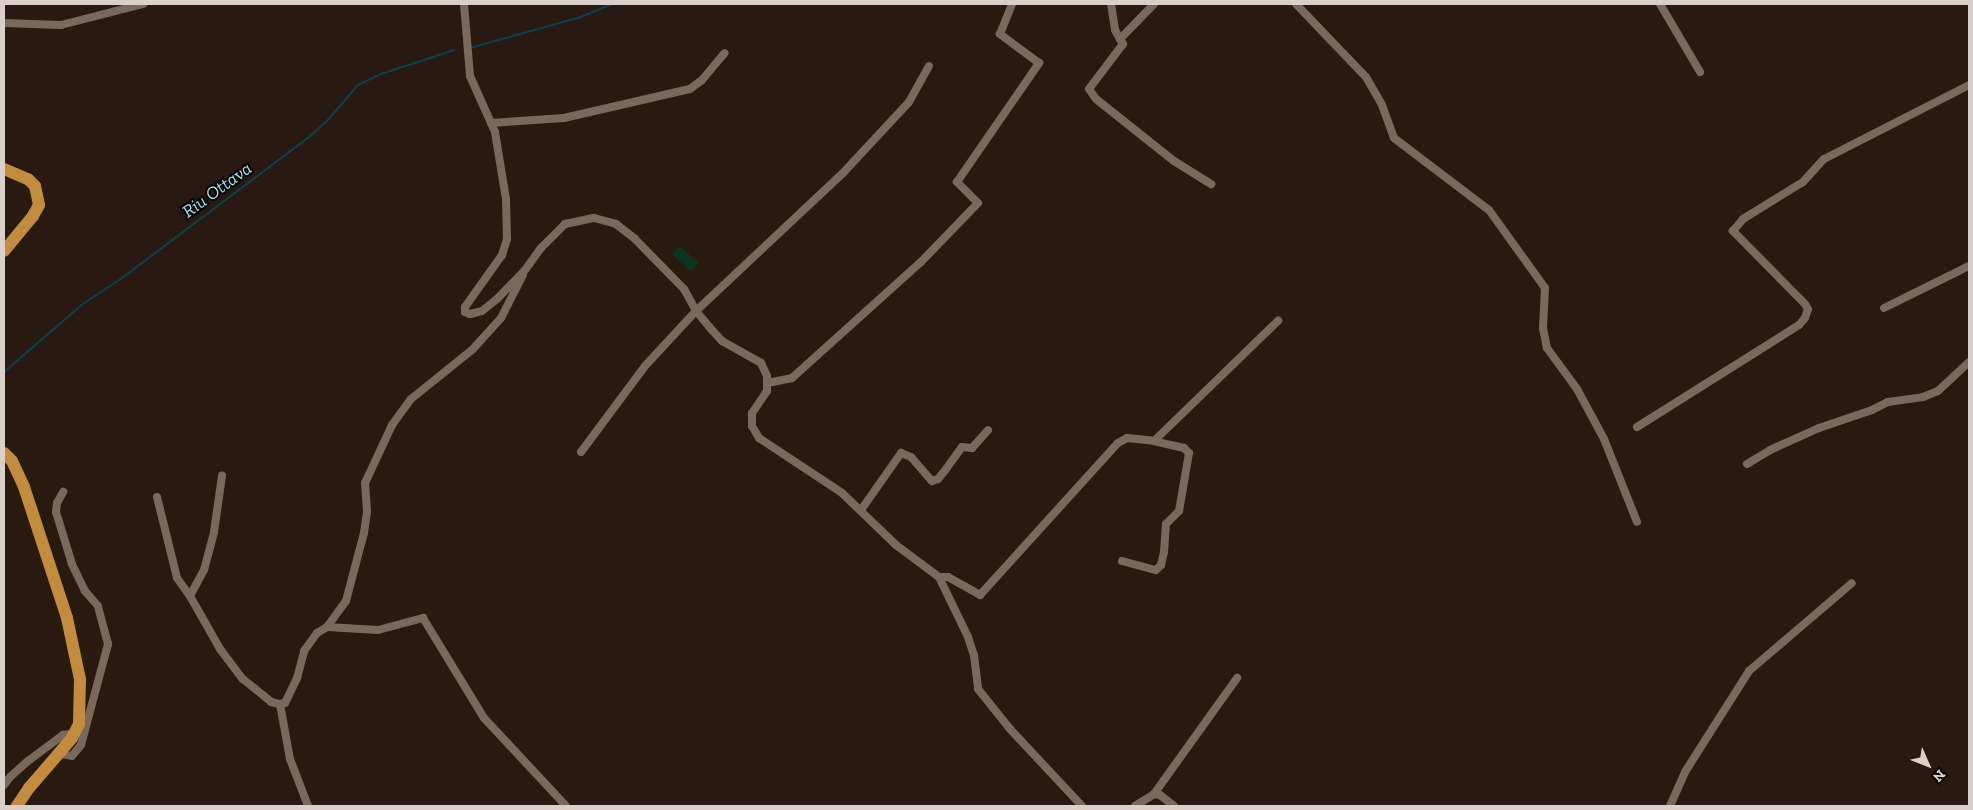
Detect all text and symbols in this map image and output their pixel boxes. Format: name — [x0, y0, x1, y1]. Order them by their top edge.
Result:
water label: Riu Ottava — [178, 158, 256, 222]
north arrow — [1903, 740, 1953, 790]
text: N — [1929, 766, 1949, 785]

